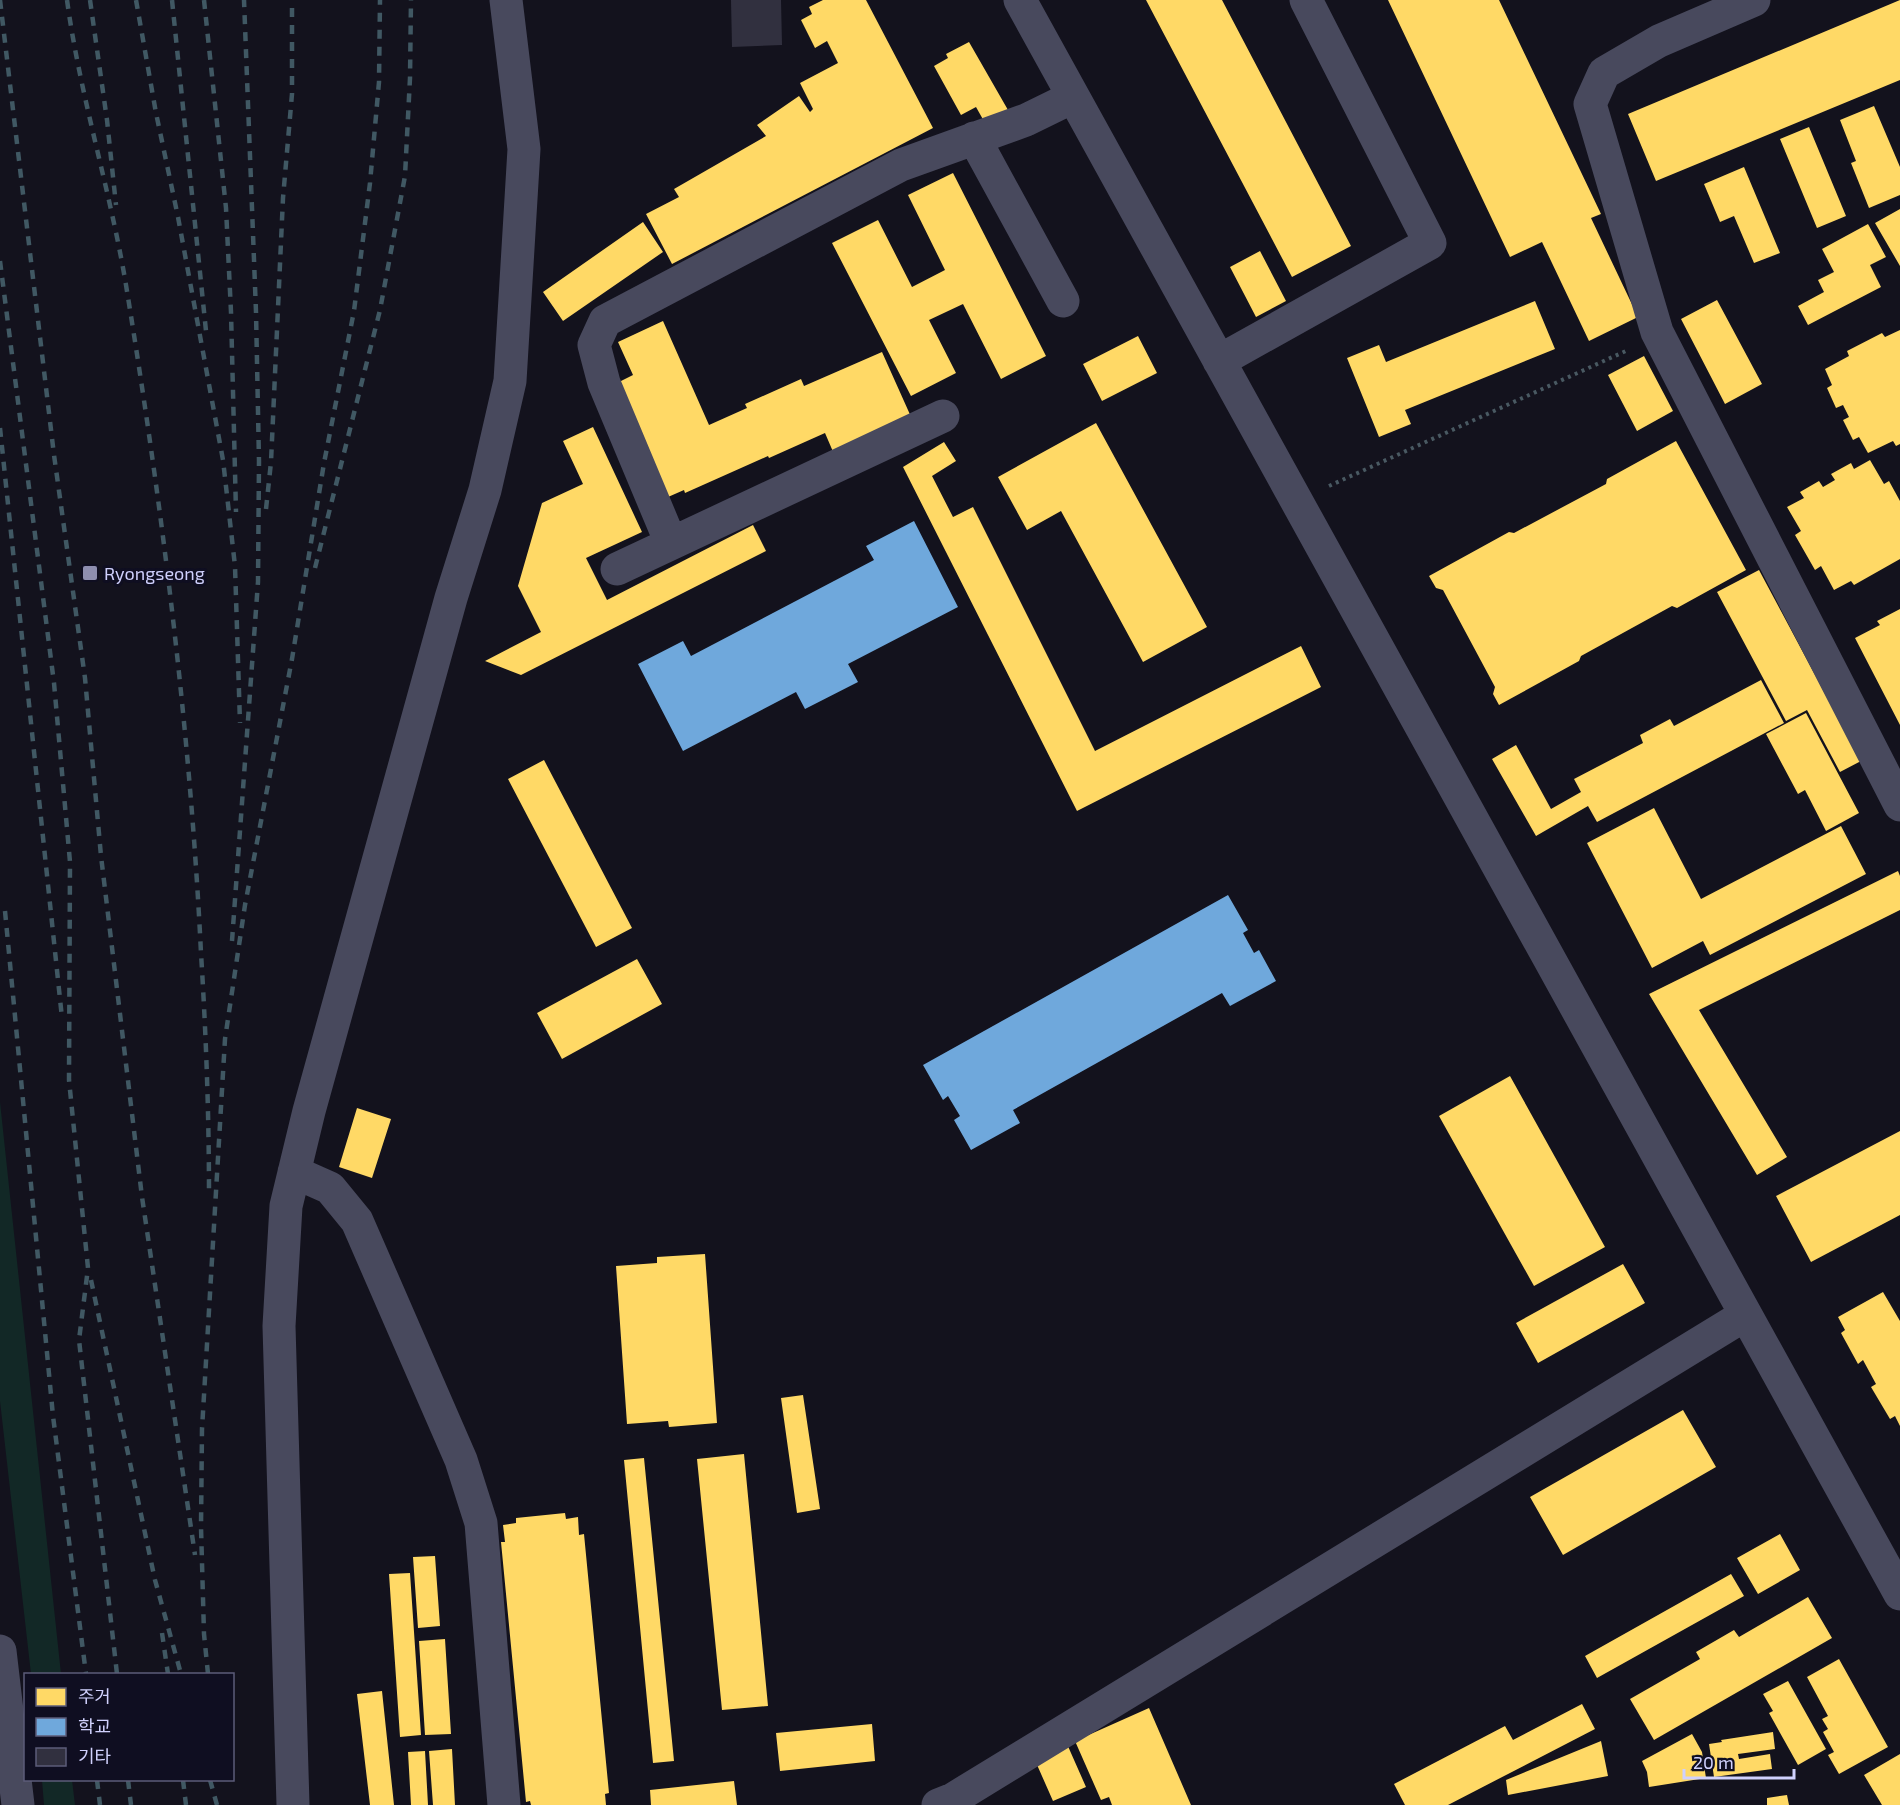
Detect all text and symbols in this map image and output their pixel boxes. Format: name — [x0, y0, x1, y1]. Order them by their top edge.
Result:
place label: Ryongseong — [104, 562, 205, 584]
marker: Ryongseong — [81, 564, 99, 582]
legend — [24, 1673, 234, 1781]
text: 주거 — [78, 1685, 111, 1707]
text: 학교 — [78, 1715, 111, 1737]
scale bar — [1684, 1742, 1794, 1780]
text: 기타 — [78, 1745, 112, 1767]
text: 20 m — [1693, 1751, 1734, 1773]

